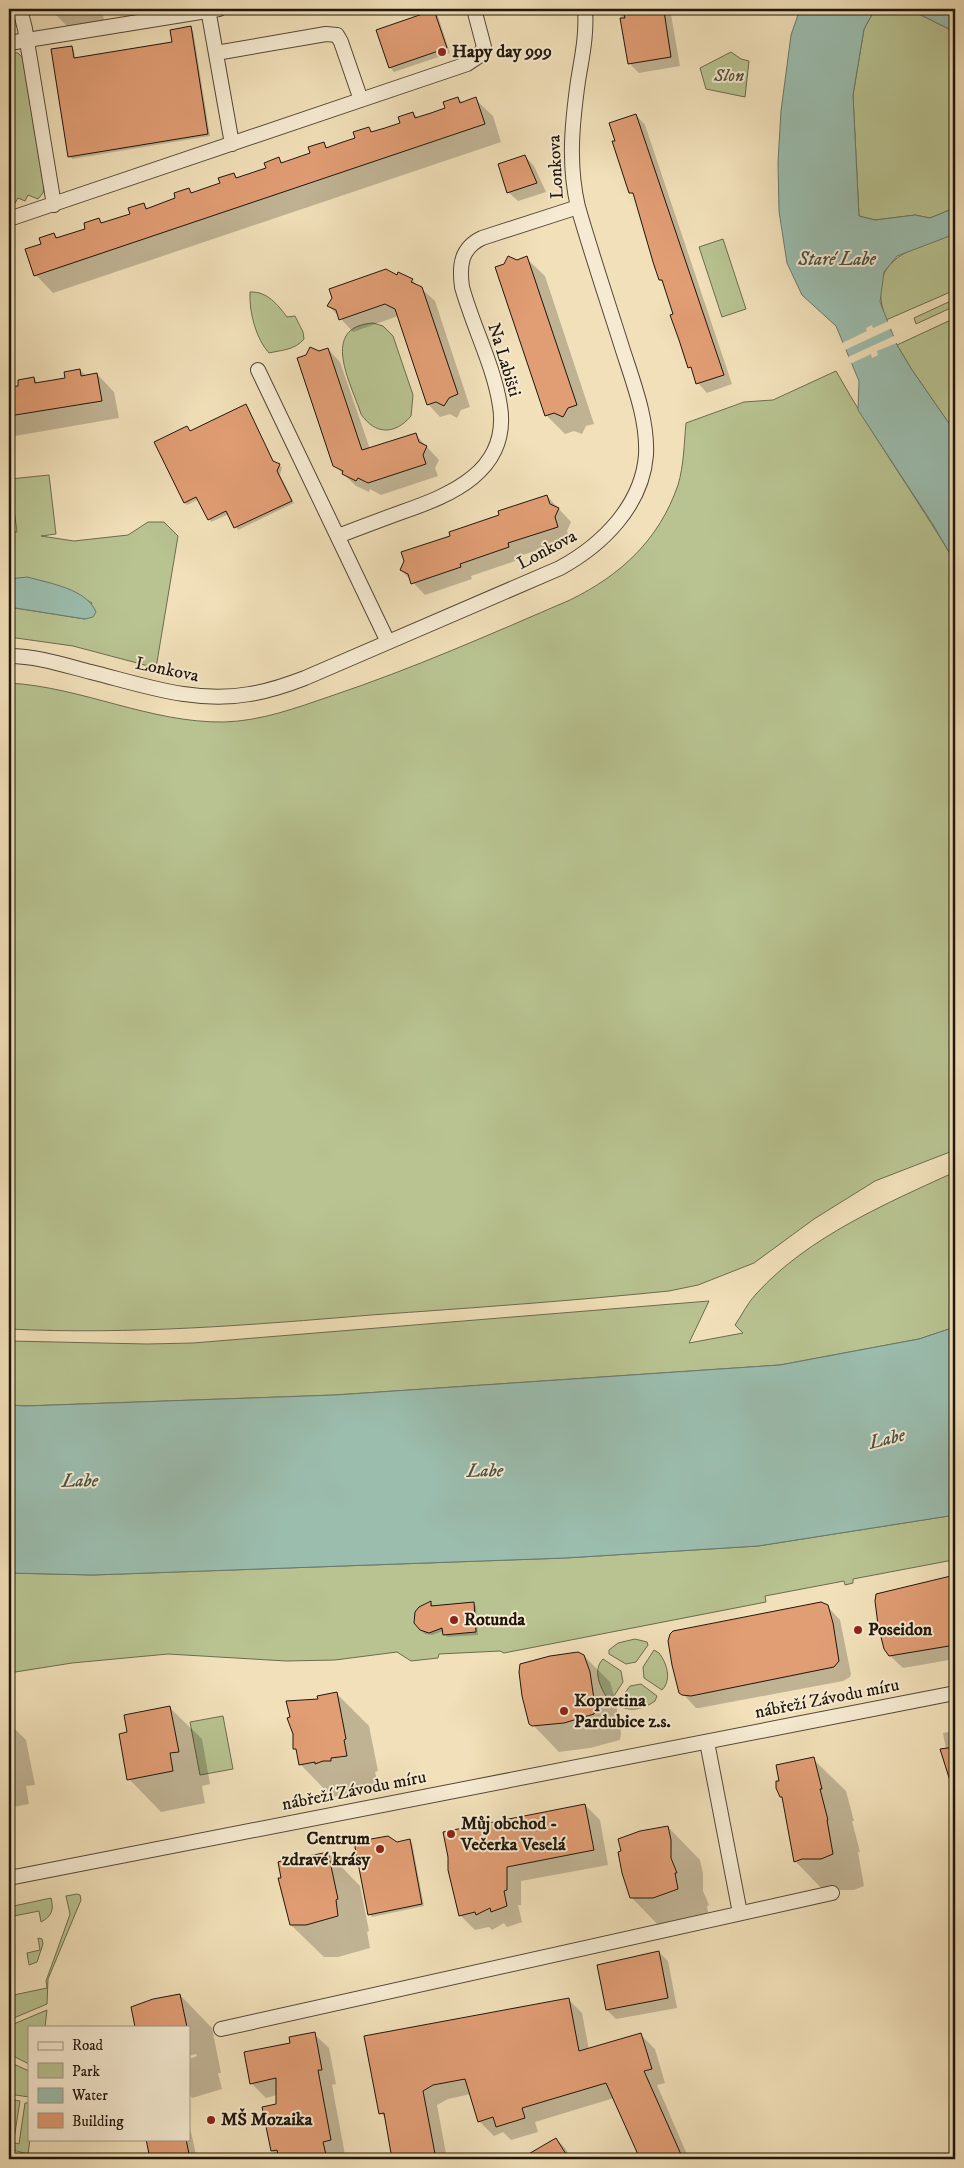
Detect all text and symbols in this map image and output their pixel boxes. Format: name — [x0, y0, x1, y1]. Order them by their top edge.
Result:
place label: Hapy day 999 — [452, 41, 552, 63]
marker: Hapy day 999 — [436, 46, 448, 58]
park label: Slon — [713, 65, 744, 87]
street label: Lonkova — [543, 134, 569, 200]
water label: Staré Labe — [797, 248, 877, 271]
street label: Na Labišti — [482, 320, 526, 400]
street label: Lonkova — [513, 525, 581, 575]
street label: Lonkova — [133, 653, 201, 688]
water label: Labe — [866, 1423, 908, 1455]
water label: Labe — [466, 1459, 504, 1483]
water label: Labe — [61, 1469, 99, 1493]
place label: Rotunda — [464, 1609, 525, 1631]
marker: Rotunda — [448, 1614, 460, 1626]
place label: Poseidon — [868, 1619, 933, 1641]
marker: Poseidon — [852, 1624, 864, 1636]
street label: nábřeží Závodu míru — [753, 1674, 901, 1724]
place label: Kopretina Pardubice z.s. — [574, 1690, 671, 1733]
marker: Kopretina Pardubice z.s. — [558, 1705, 570, 1717]
street label: nábřeží Závodu míru — [280, 1766, 428, 1816]
place label: Můj obchod - Večerka Veselá — [460, 1813, 566, 1856]
place label: Centrum zdravé krásy — [282, 1828, 370, 1871]
marker: Můj obchod - Večerka Veselá — [445, 1828, 457, 1840]
marker: Centrum zdravé krásy — [374, 1843, 386, 1855]
legend — [28, 2026, 190, 2140]
text: Road — [72, 2036, 104, 2055]
text: Park — [72, 2062, 101, 2081]
text: Water — [71, 2086, 108, 2105]
place label: MŠ Mozaika — [221, 2108, 313, 2131]
text: Building — [72, 2112, 124, 2131]
marker: MŠ Mozaika — [205, 2114, 217, 2126]

